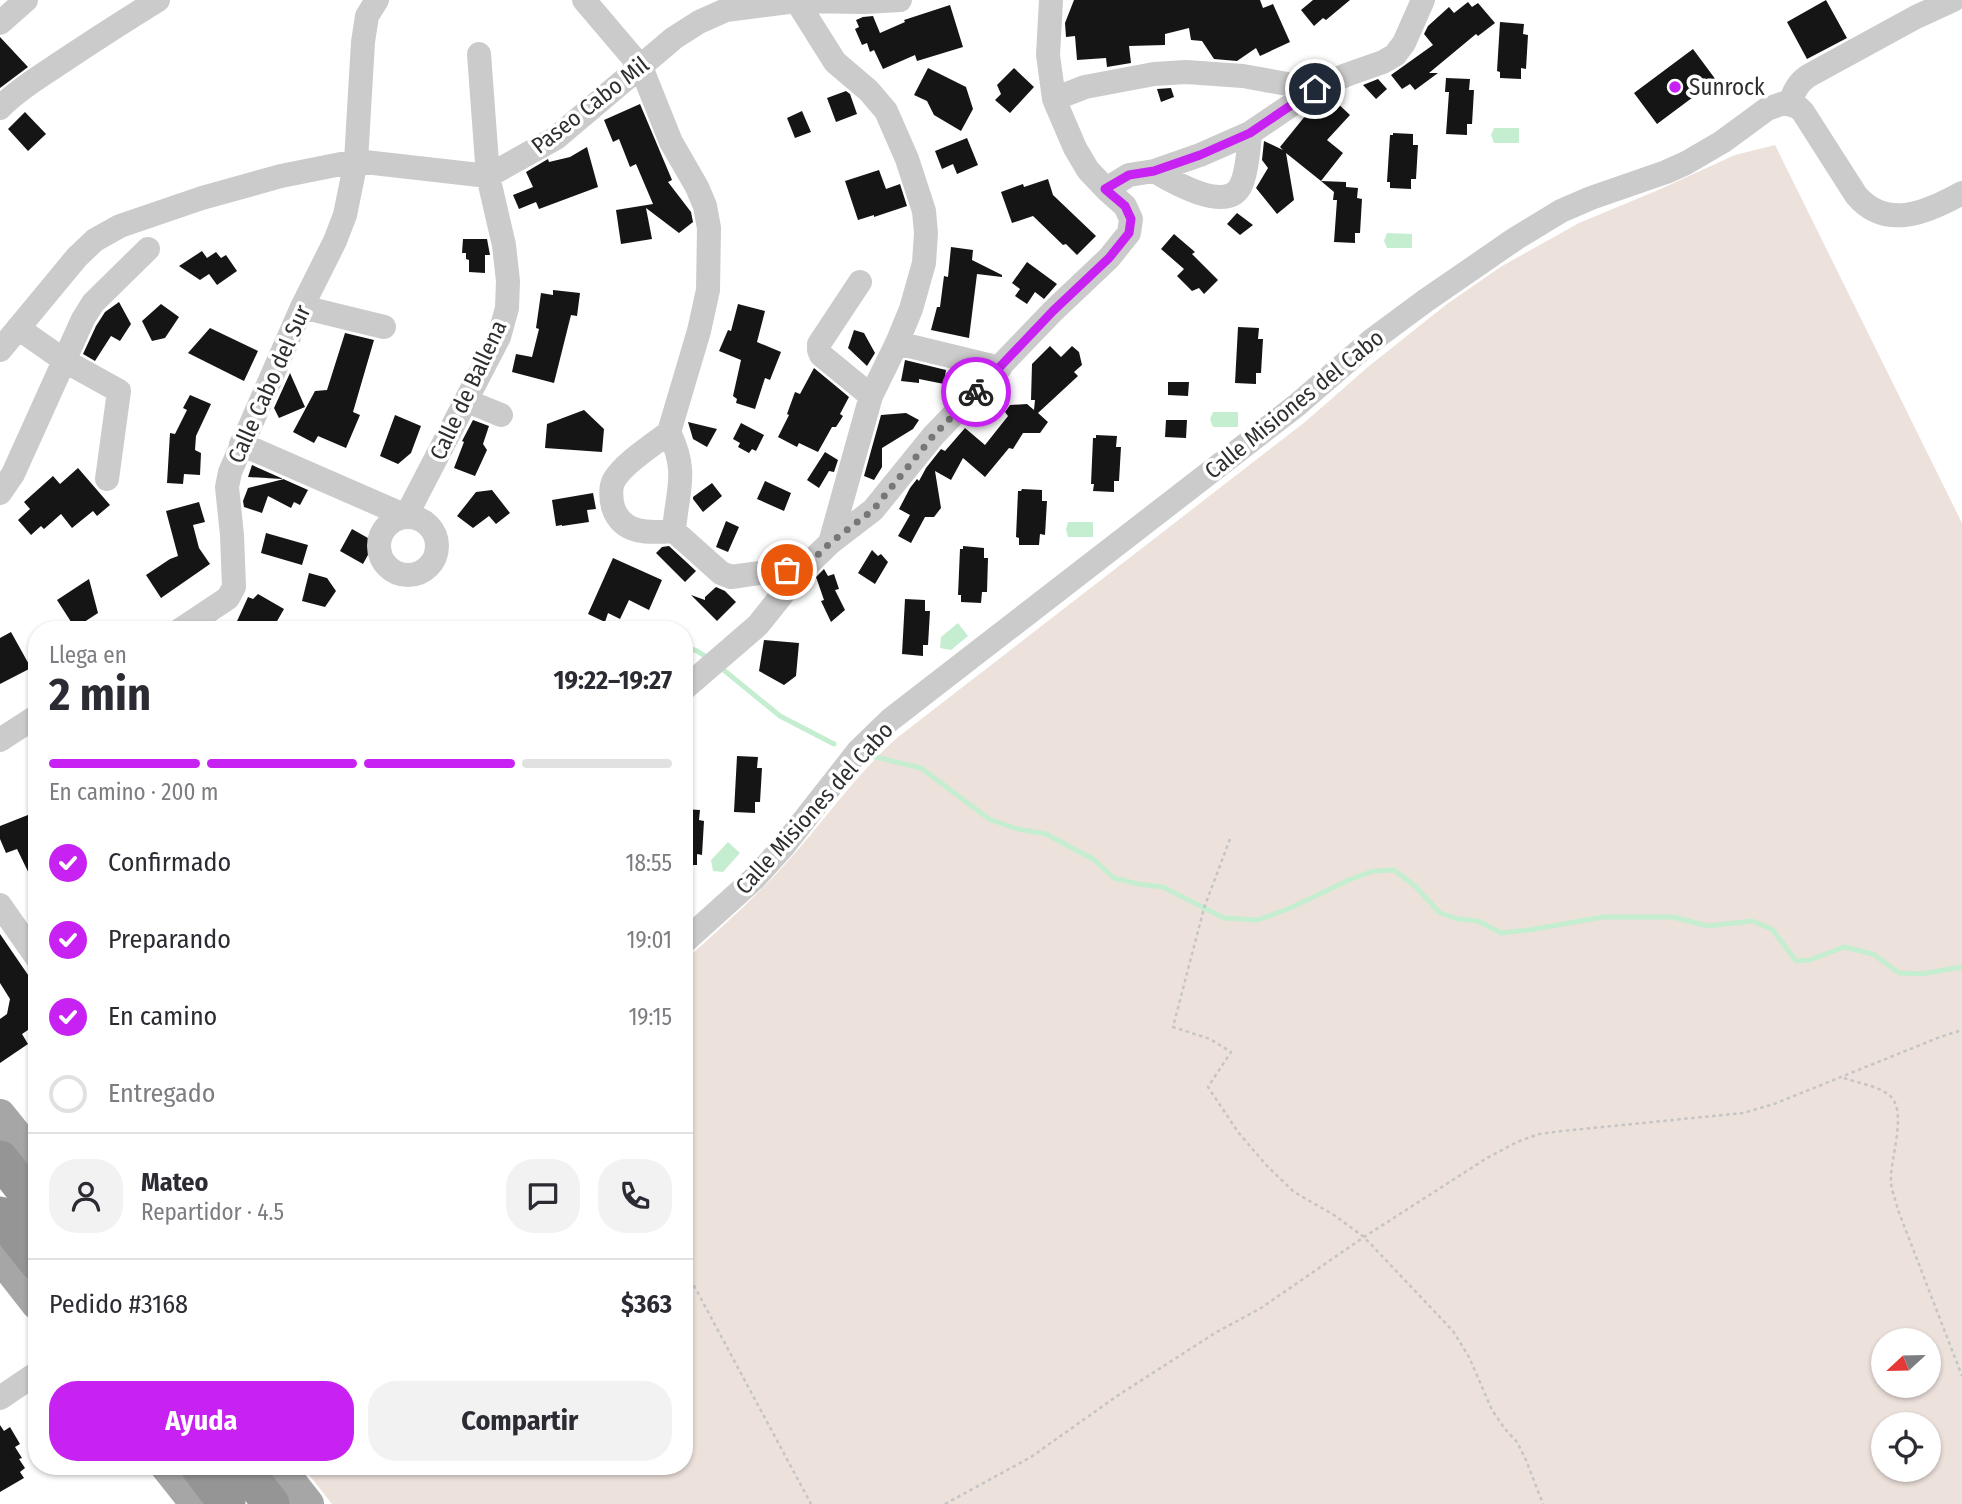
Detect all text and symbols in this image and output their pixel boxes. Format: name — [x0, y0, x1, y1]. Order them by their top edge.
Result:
street label: Paseo Cabo Mil — [526, 50, 654, 160]
pin — [1285, 59, 1345, 119]
icon: home — [1296, 70, 1334, 108]
place label: Sunrock — [1689, 73, 1765, 101]
marker: Sunrock — [1667, 79, 1683, 95]
street label: Calle Cabo del Sur — [222, 300, 316, 468]
street label: Calle de Ballena — [423, 316, 513, 464]
street label: Calle Misiones del Cabo — [1199, 323, 1389, 485]
courier — [941, 357, 1011, 427]
icon: bike — [957, 373, 995, 411]
pin — [757, 540, 817, 600]
icon: bag — [768, 551, 806, 589]
text: Llega en — [49, 641, 127, 669]
text: 19:22–19:27 — [554, 665, 672, 696]
text: 2 min — [49, 667, 151, 722]
street label: Calle Misiones del Cabo — [729, 716, 899, 900]
text: En camino · 200 m — [49, 778, 219, 806]
icon: check — [49, 844, 87, 882]
text: Confirmado — [108, 847, 231, 878]
text: 18:55 — [626, 849, 672, 877]
icon: check — [49, 921, 87, 959]
text: Preparando — [108, 924, 231, 955]
text: 19:01 — [627, 926, 672, 954]
icon: check — [49, 998, 87, 1036]
text: En camino — [108, 1001, 217, 1032]
text: 19:15 — [628, 1003, 672, 1031]
text: Entregado — [108, 1078, 215, 1109]
button: person — [49, 1159, 123, 1233]
button: chat — [506, 1159, 580, 1233]
button: phone — [598, 1159, 672, 1233]
text: Mateo — [141, 1167, 208, 1198]
text: Repartidor · 4.5 — [141, 1198, 284, 1226]
text: Pedido #3168 — [49, 1289, 188, 1320]
text: $363 — [621, 1289, 672, 1320]
north arrow — [1871, 1328, 1941, 1398]
map controls — [1871, 1328, 1941, 1482]
button: Ayuda — [49, 1381, 354, 1461]
button: Compartir — [368, 1381, 672, 1461]
button: locate — [1871, 1412, 1941, 1482]

